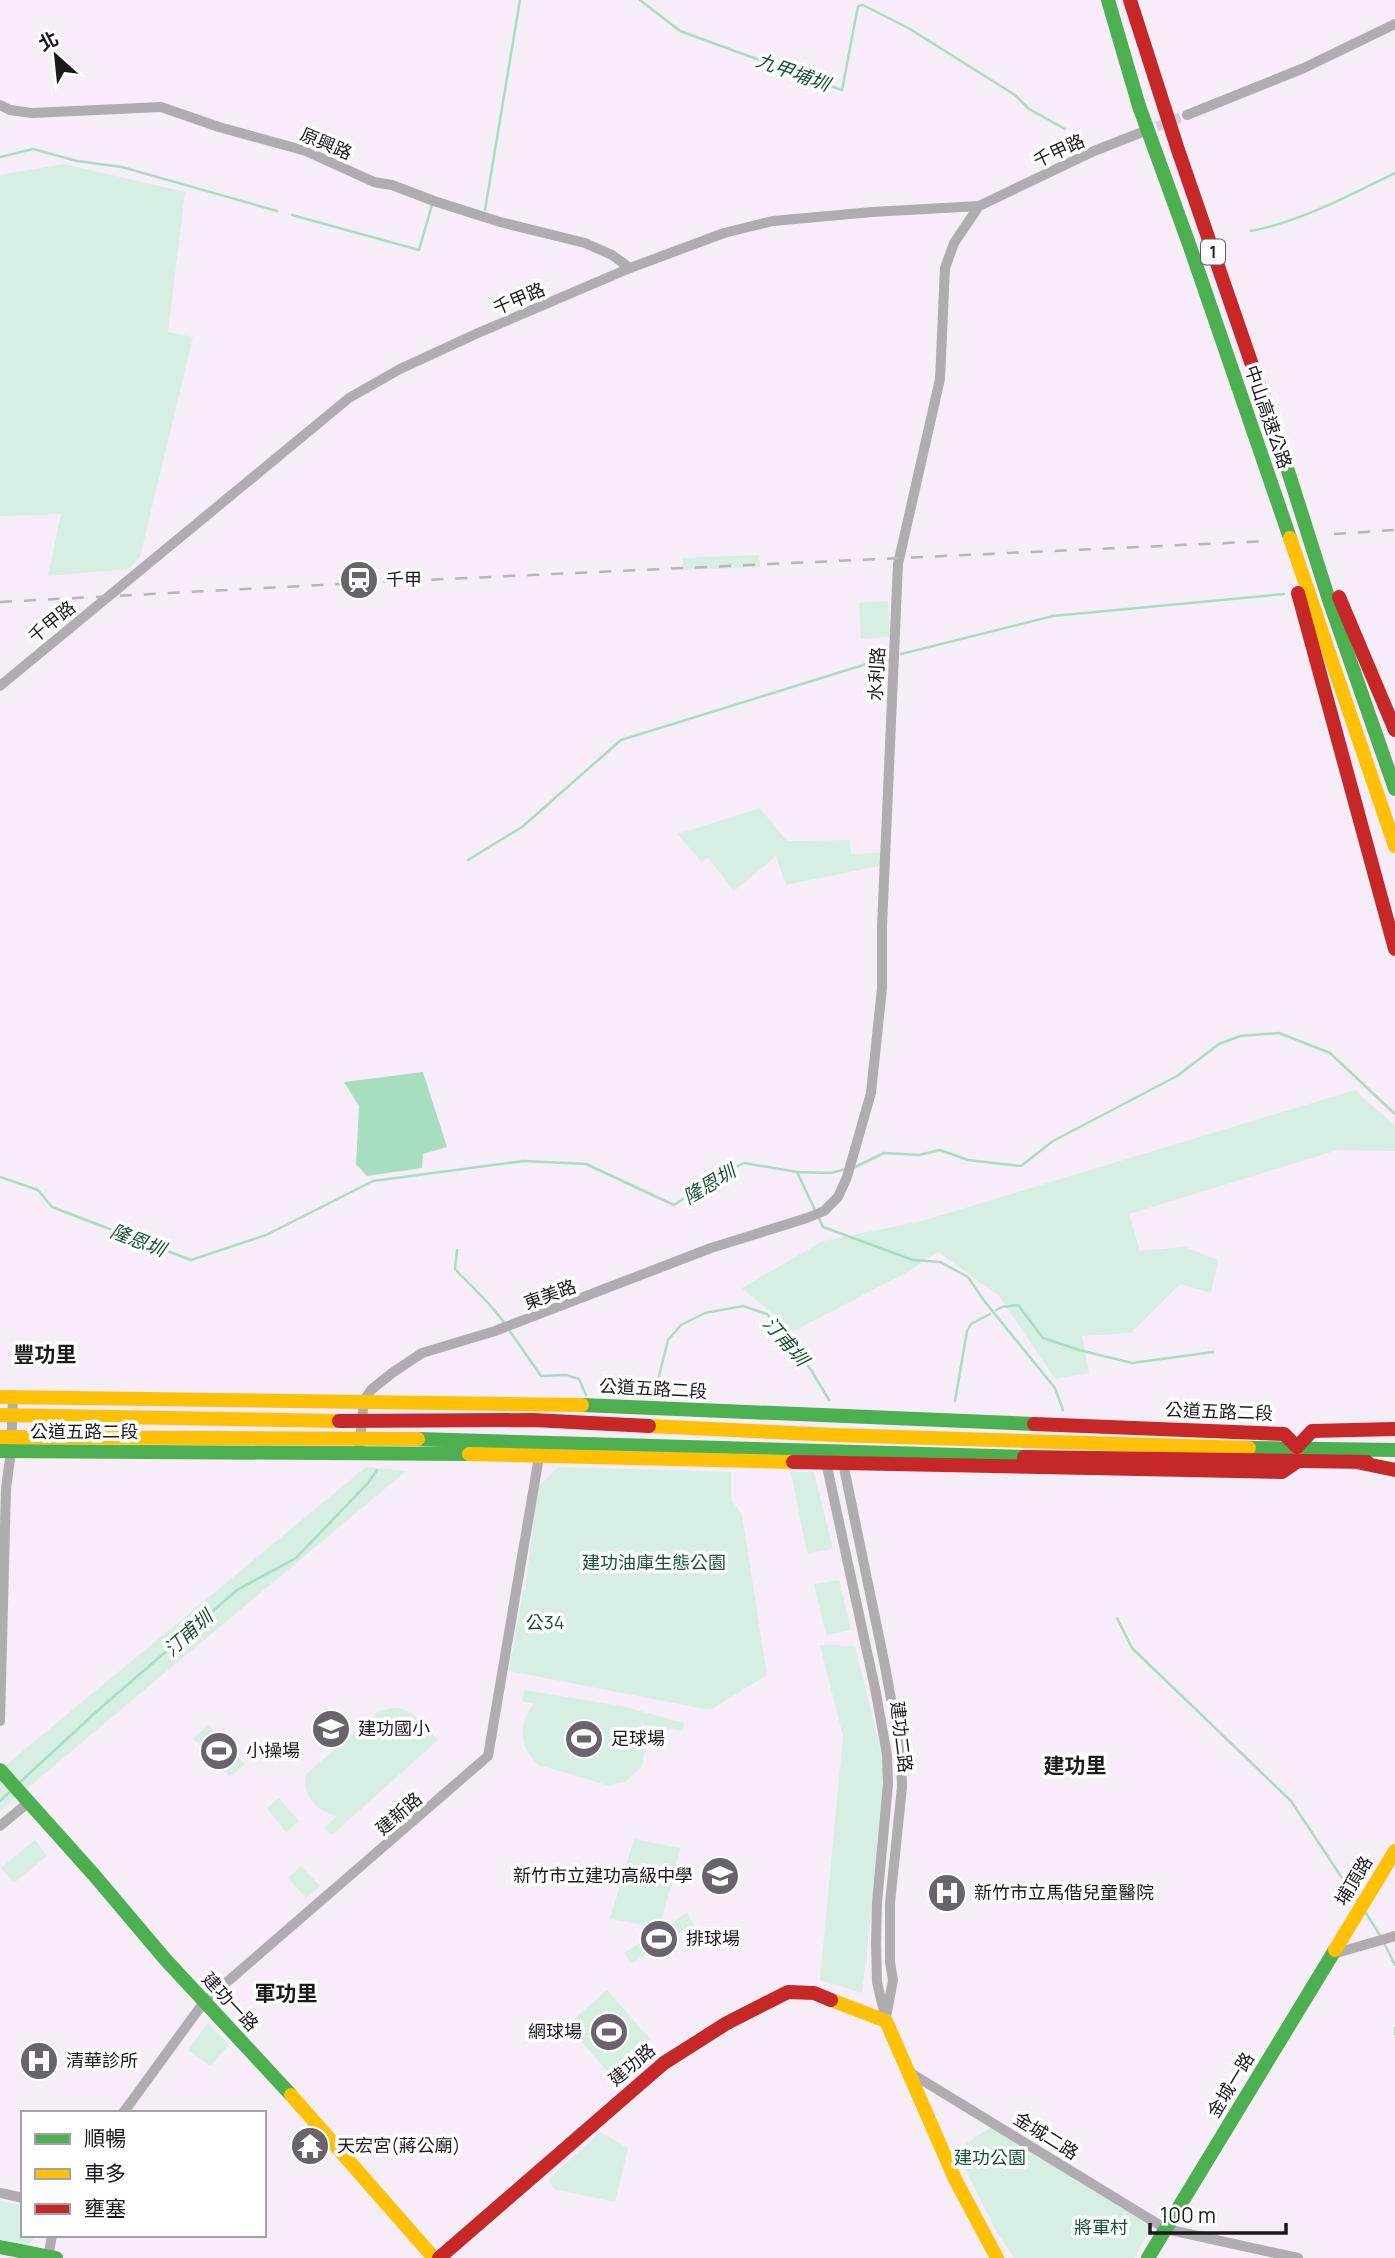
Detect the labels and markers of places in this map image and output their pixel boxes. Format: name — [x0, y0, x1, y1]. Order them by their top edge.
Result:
station icon: 千甲 — [338, 559, 380, 601]
place label: 千甲 — [386, 567, 422, 591]
school or university icon: 建功國小 — [310, 1708, 352, 1750]
place label: 建功國小 — [358, 1716, 430, 1740]
sports icon: 足球場 — [563, 1718, 605, 1760]
place label: 足球場 — [611, 1726, 665, 1750]
sports icon: 小操場 — [198, 1730, 240, 1772]
place label: 小操場 — [246, 1738, 300, 1762]
school or university icon: 新竹市立建功高級中學 — [699, 1855, 741, 1897]
place label: 新竹市立建功高級中學 — [513, 1863, 693, 1887]
hospital icon: 新竹市立馬偕兒童醫院 — [926, 1872, 968, 1914]
place label: 新竹市立馬偕兒童醫院 — [974, 1880, 1154, 1904]
sports icon: 排球場 — [638, 1918, 680, 1960]
place label: 排球場 — [686, 1926, 740, 1950]
sports icon: 網球場 — [588, 2011, 630, 2053]
place label: 網球場 — [528, 2019, 582, 2043]
hospital icon: 清華診所 — [18, 2040, 60, 2082]
place label: 清華診所 — [66, 2048, 138, 2072]
temple icon: 天宏宮(蔣公廟) — [289, 2125, 331, 2167]
place label: 天宏宮(蔣公廟) — [337, 2133, 460, 2157]

